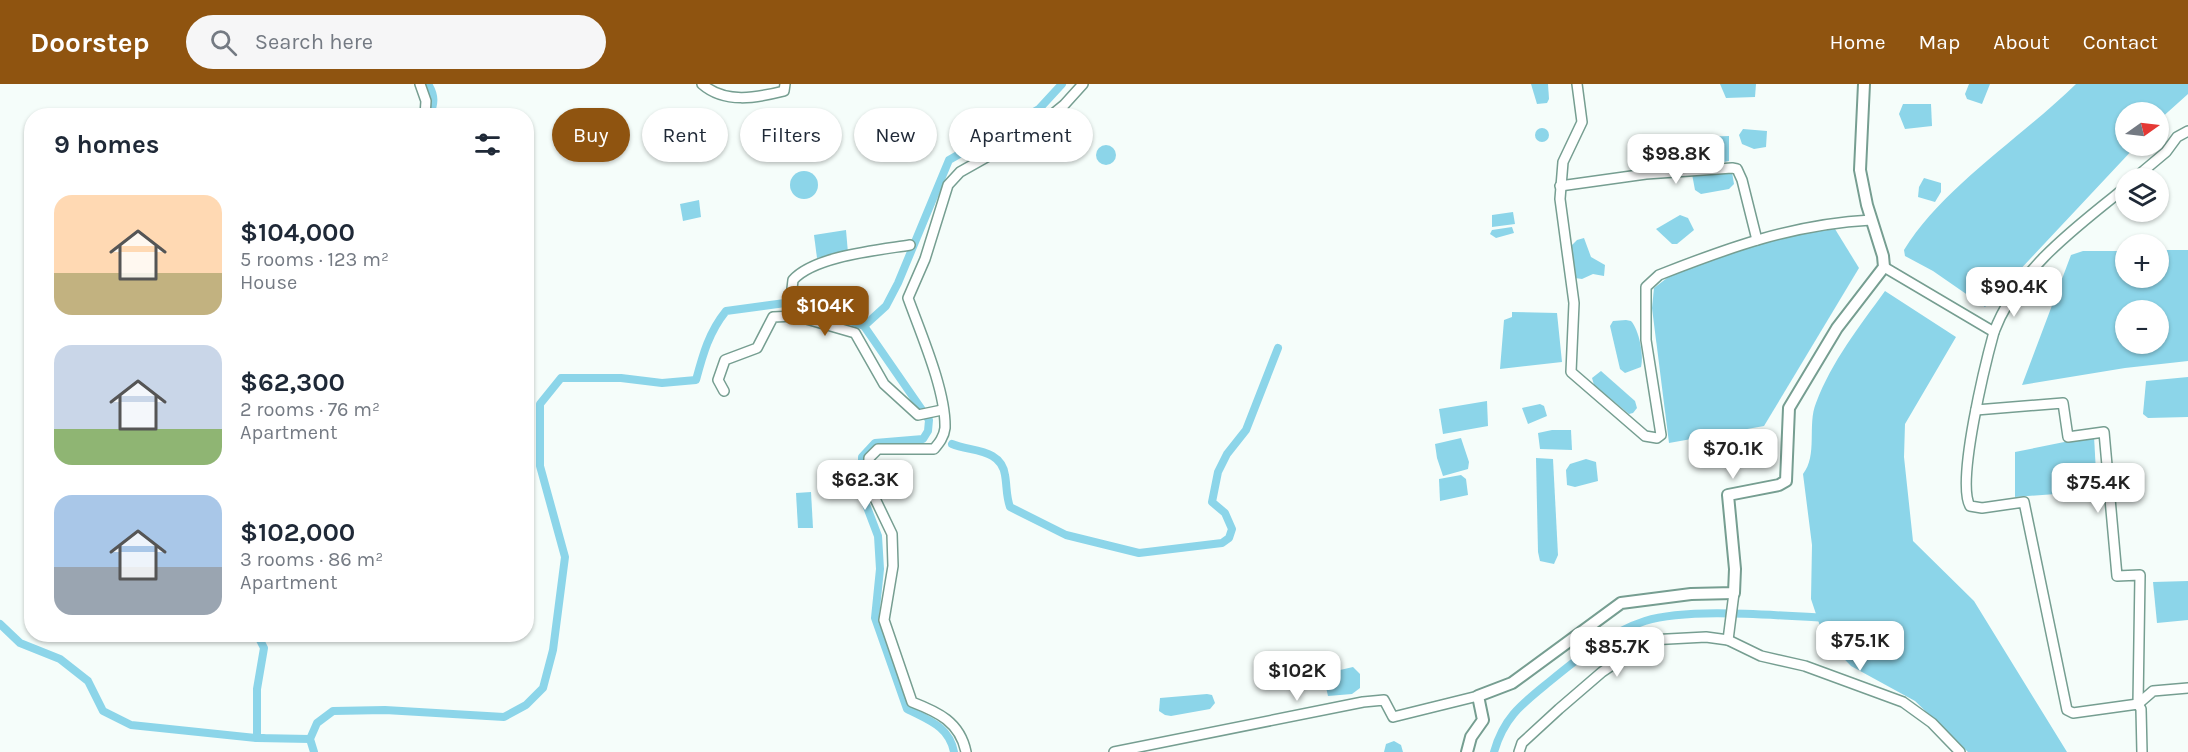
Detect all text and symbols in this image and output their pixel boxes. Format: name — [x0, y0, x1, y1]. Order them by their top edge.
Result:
search box — [186, 15, 606, 69]
text: Doorstep — [30, 26, 150, 59]
icon: search — [207, 26, 240, 59]
text: Search here — [255, 29, 373, 55]
text: Home — [1830, 30, 1886, 54]
text: Map — [1919, 30, 1960, 54]
text: About — [1993, 30, 2050, 54]
text: Contact — [2083, 30, 2158, 54]
north arrow — [2115, 102, 2169, 156]
map controls — [2115, 102, 2169, 354]
chip: Buy — [552, 108, 630, 162]
chip: Rent — [642, 108, 728, 162]
chip: Filters — [740, 108, 842, 162]
chip: New — [854, 108, 937, 162]
chip: Apartment — [949, 108, 1093, 162]
icon: filters — [471, 128, 504, 161]
text: 9 homes — [54, 129, 160, 160]
pin: $98.8K — [1627, 134, 1725, 185]
text: $98.8K — [1641, 142, 1711, 165]
button: layers — [2115, 168, 2169, 222]
text: $104,000 — [240, 217, 355, 248]
icon: home — [102, 219, 174, 291]
button: + — [2115, 234, 2169, 288]
text: 5 rooms · 123 m² — [240, 248, 389, 271]
pin: $90.4K — [1965, 267, 2063, 318]
text: House — [240, 271, 297, 294]
text: $90.4K — [1980, 275, 2048, 298]
pin: $104K — [783, 286, 867, 337]
text: $104K — [796, 294, 854, 317]
button: − — [2115, 300, 2169, 354]
text: $62,300 — [240, 367, 345, 398]
icon: home — [102, 369, 174, 441]
text: 2 rooms · 76 m² — [240, 398, 380, 421]
text: Apartment — [240, 421, 338, 444]
pin: $70.1K — [1684, 429, 1782, 480]
text: $70.1K — [1703, 437, 1763, 460]
pin: $62.3K — [816, 460, 914, 511]
pin: $75.4K — [2049, 463, 2147, 514]
text: $62.3K — [831, 468, 899, 491]
text: $75.4K — [2066, 471, 2130, 494]
text: $102,000 — [240, 517, 355, 548]
icon: home — [102, 519, 174, 591]
text: 3 rooms · 86 m² — [240, 548, 383, 571]
text: Apartment — [240, 571, 338, 594]
pin: $75.1K — [1811, 621, 1909, 672]
pin: $85.7K — [1568, 627, 1666, 678]
text: $75.1K — [1830, 629, 1890, 652]
text: $85.7K — [1584, 635, 1650, 658]
pin: $102K — [1255, 651, 1339, 702]
text: $102K — [1268, 659, 1326, 682]

